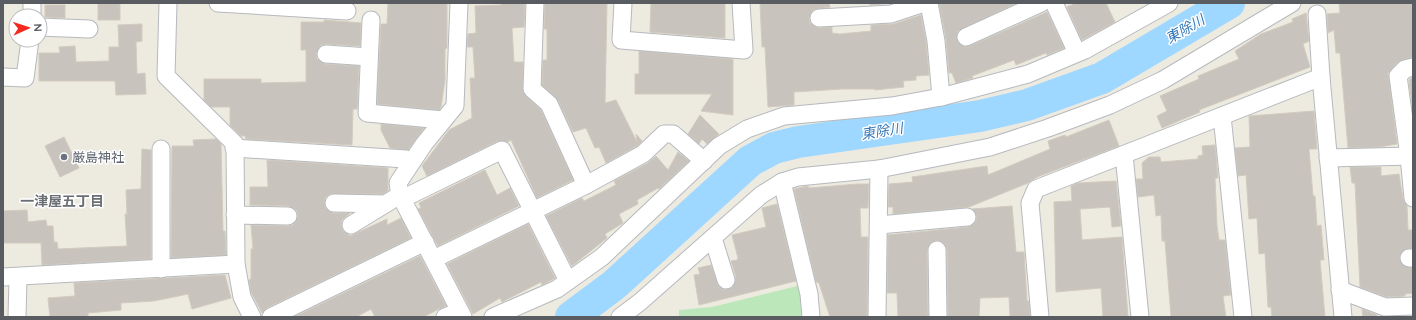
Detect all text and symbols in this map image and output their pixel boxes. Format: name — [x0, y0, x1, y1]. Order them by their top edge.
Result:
north arrow — [8, 8, 48, 48]
water label: 東除川 — [1162, 10, 1209, 47]
text: N — [31, 23, 45, 32]
water label: 東除川 — [860, 119, 906, 143]
place label: 厳島神社 — [72, 149, 124, 165]
marker: 厳島神社 — [59, 152, 69, 162]
district label: 一津屋五丁目 — [20, 192, 104, 210]

